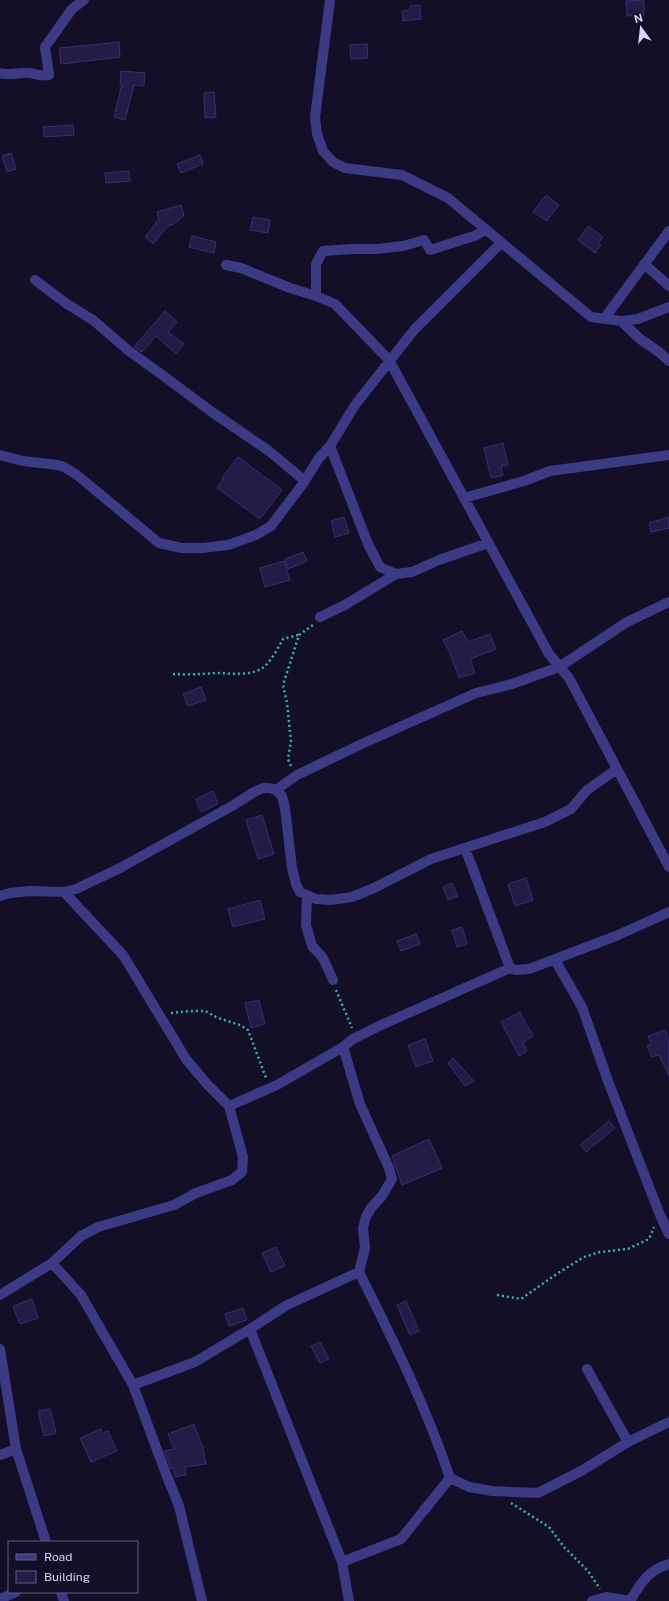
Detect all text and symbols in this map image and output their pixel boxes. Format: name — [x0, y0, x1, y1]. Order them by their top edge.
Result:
north arrow — [621, 8, 661, 48]
text: N — [633, 11, 644, 25]
legend — [8, 1541, 138, 1593]
text: Road — [44, 1550, 72, 1564]
text: Building — [44, 1570, 90, 1584]

